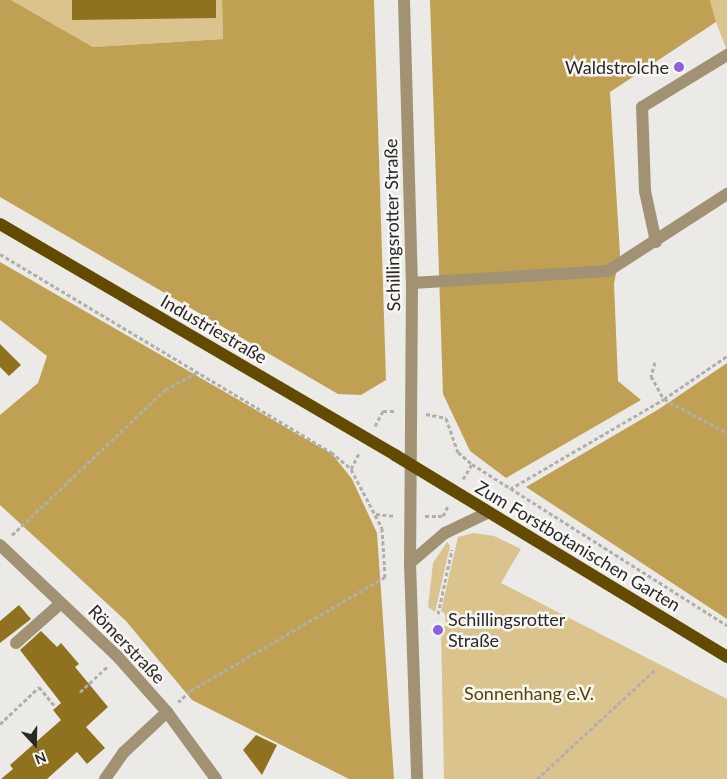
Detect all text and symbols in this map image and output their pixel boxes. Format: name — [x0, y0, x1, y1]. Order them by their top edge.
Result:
place label: Waldstrolche — [565, 56, 669, 78]
marker: Waldstrolche — [673, 61, 685, 73]
street label: Schillingsrotter Straße — [380, 138, 404, 312]
street label: Industriestraße — [157, 290, 271, 368]
street label: Zum Forstbotanischen Garten — [472, 476, 684, 616]
street label: Römerstraße — [84, 600, 170, 688]
place label: Schillingsrotter Straße — [448, 609, 565, 652]
marker: Schillingsrotter Straße — [432, 624, 444, 636]
park label: Sonnenhang e.V. — [464, 682, 594, 704]
north arrow — [10, 719, 60, 769]
text: N — [32, 749, 49, 768]

